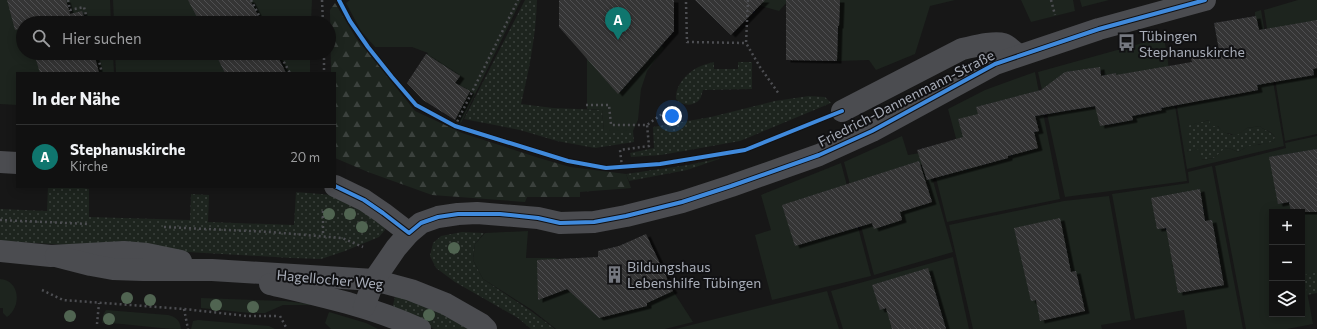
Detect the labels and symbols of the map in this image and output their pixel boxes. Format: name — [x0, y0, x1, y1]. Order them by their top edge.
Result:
pin: A — [605, 7, 631, 40]
place label: Tübingen Stephanuskirche — [1139, 27, 1245, 60]
bus stop icon: Tübingen Stephanuskirche — [1116, 33, 1136, 53]
street label: Friedrich-Dannenmann-Straße — [815, 46, 997, 150]
your location — [662, 106, 682, 126]
place label: Bildungshaus Lebenshilfe Tübingen — [627, 258, 761, 291]
building icon: Bildungshaus Lebenshilfe Tübingen — [604, 264, 624, 284]
street label: Hagellocher Weg — [276, 266, 384, 292]

